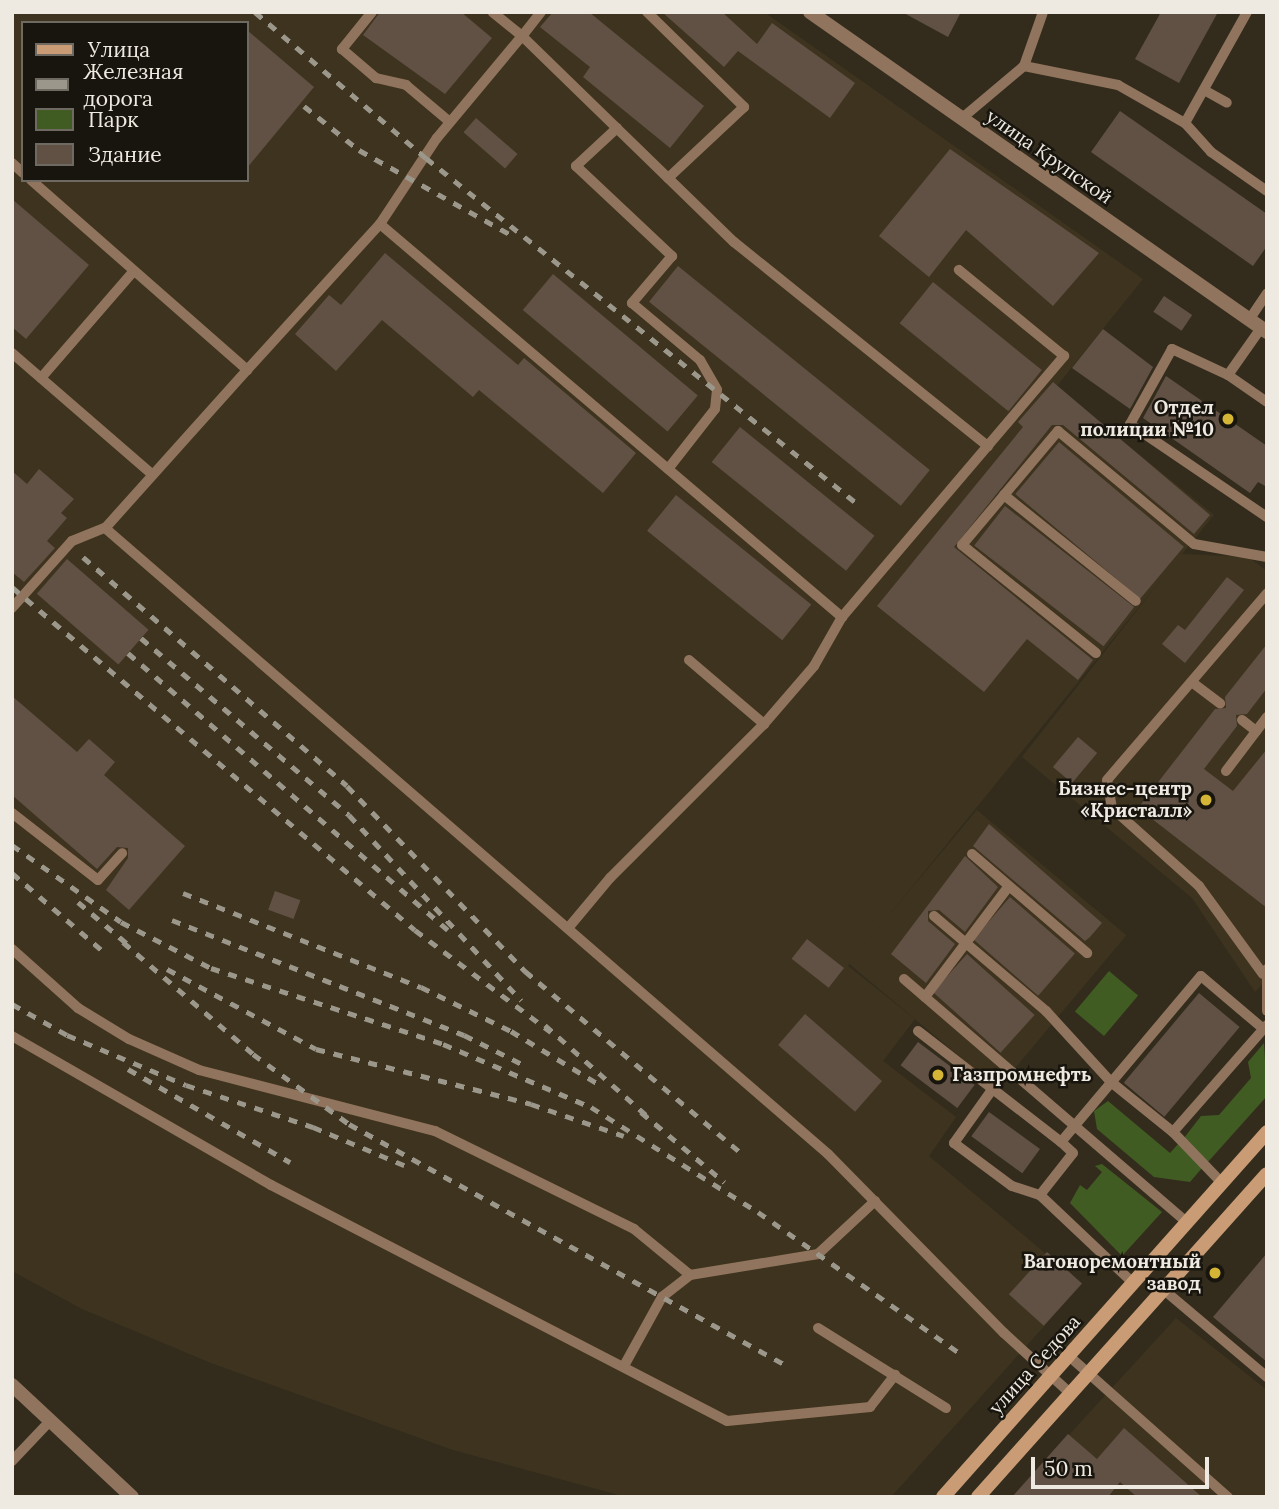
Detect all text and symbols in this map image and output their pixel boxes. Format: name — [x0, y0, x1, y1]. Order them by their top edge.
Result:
legend — [21, 21, 248, 182]
text: Улица — [88, 36, 150, 63]
text: Железная дорога — [83, 58, 183, 112]
street label: улица Крупской — [982, 105, 1116, 209]
text: Парк — [88, 106, 138, 133]
text: Здание — [88, 141, 162, 168]
place label: Отдел полиции №10 — [1080, 397, 1214, 441]
marker: Отдел полиции №10 — [1220, 411, 1236, 427]
place label: Бизнес-центр «Кристалл» — [1058, 778, 1192, 822]
marker: Бизнес-центр «Кристалл» — [1198, 792, 1214, 808]
place label: Газпромнефть — [952, 1064, 1092, 1086]
marker: Газпромнефть — [930, 1067, 946, 1083]
place label: Вагоноремонтный завод — [1023, 1251, 1201, 1295]
marker: Вагоноремонтный завод — [1207, 1265, 1223, 1281]
street label: улица Седова — [985, 1311, 1085, 1419]
scale bar — [1034, 1442, 1212, 1486]
text: 50 m — [1044, 1455, 1093, 1482]

